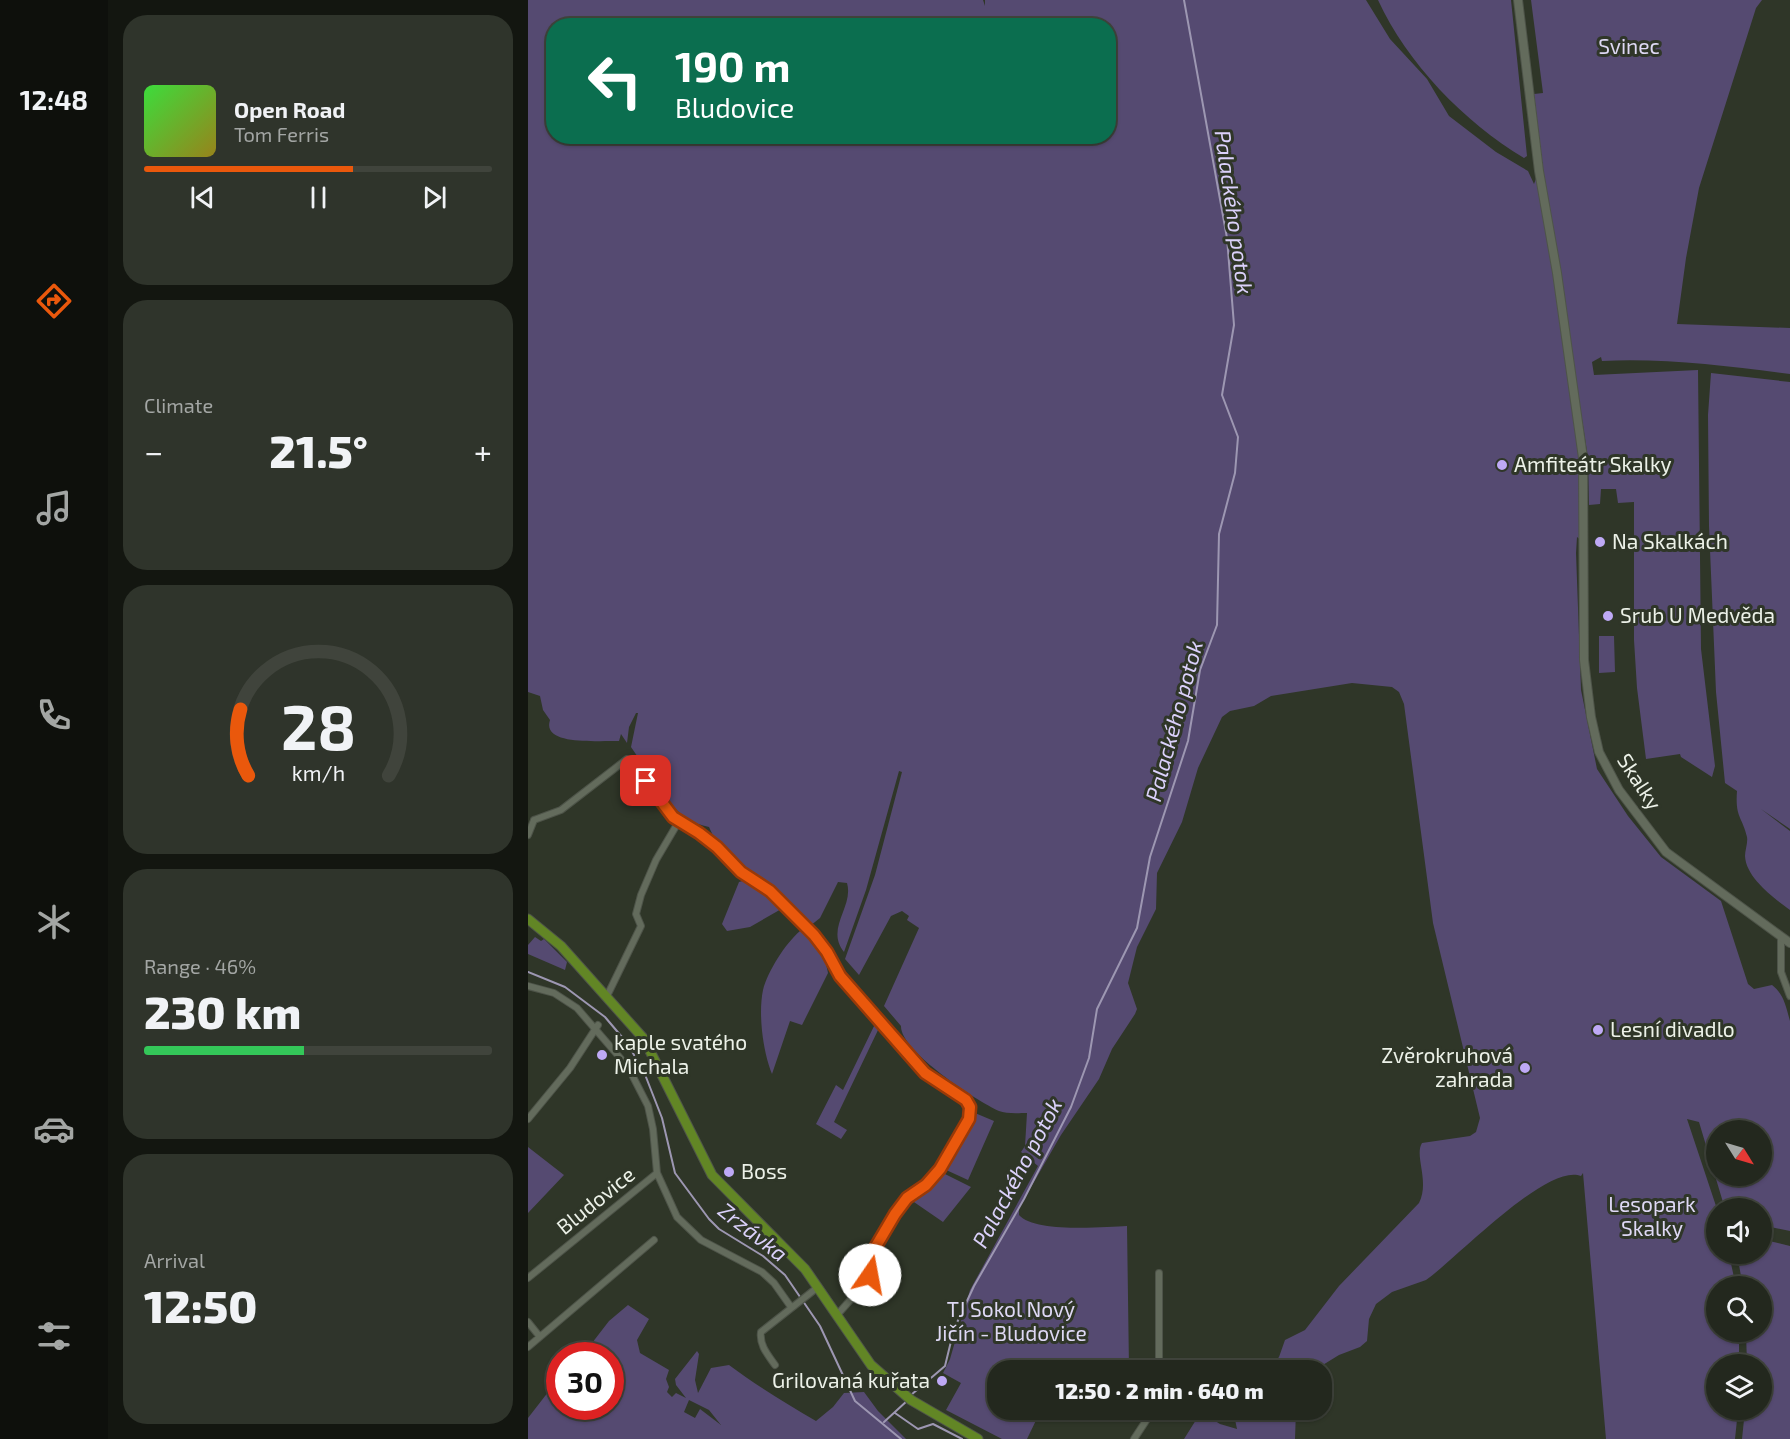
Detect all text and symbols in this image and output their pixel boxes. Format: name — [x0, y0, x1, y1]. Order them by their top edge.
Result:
park label: Svinec — [1598, 33, 1660, 58]
text: 190 m — [675, 40, 791, 90]
icon: left — [576, 42, 654, 120]
text: 12:48 — [20, 83, 88, 115]
text: Bludovice — [675, 91, 794, 123]
text: Open Road — [234, 96, 346, 122]
text: Tom Ferris — [234, 122, 329, 146]
water label: Palackého potok — [1211, 128, 1259, 296]
icon: previous — [186, 181, 219, 214]
icon: pause — [302, 181, 335, 214]
icon: next — [418, 181, 451, 214]
icon: directions — [33, 280, 75, 322]
text: Climate — [144, 393, 213, 417]
text: 21.5° — [269, 423, 368, 477]
text: − — [144, 431, 163, 471]
text: + — [474, 431, 492, 471]
place label: Amfiteátr Skalky — [1514, 451, 1672, 476]
marker: Amfiteátr Skalky — [1495, 458, 1509, 472]
icon: music — [33, 487, 75, 529]
place label: Na Skalkách — [1612, 528, 1728, 553]
marker: Na Skalkách — [1593, 535, 1607, 549]
place label: Srub U Medvěda — [1620, 602, 1775, 627]
marker: Srub U Medvěda — [1601, 609, 1615, 623]
water label: Palackého potok — [1139, 637, 1207, 804]
text: 28 — [280, 689, 356, 764]
icon: phone — [33, 694, 75, 736]
street label: Skalky — [1613, 748, 1668, 814]
pin — [620, 755, 671, 806]
text: km/h — [291, 761, 345, 786]
icon: arrive — [629, 764, 662, 797]
icon: climate — [33, 901, 75, 943]
text: Range · 46% — [144, 954, 256, 978]
text: 230 km — [144, 984, 301, 1038]
place label: Lesní divadlo — [1610, 1016, 1735, 1041]
marker: Lesní divadlo — [1591, 1023, 1605, 1037]
place label: kaple svatého Michala — [614, 1029, 747, 1078]
place label: Zvěrokruhová zahrada — [1381, 1042, 1513, 1091]
marker: kaple svatého Michala — [595, 1048, 609, 1062]
marker: Zvěrokruhová zahrada — [1518, 1061, 1532, 1075]
water label: Palackého potok — [966, 1093, 1066, 1252]
icon: car — [33, 1108, 75, 1150]
north arrow — [1706, 1120, 1772, 1186]
map controls — [1706, 1120, 1772, 1420]
place label: Boss — [741, 1158, 787, 1183]
street label: Bludovice — [551, 1161, 639, 1239]
marker: Boss — [722, 1165, 736, 1179]
park label: Lesopark Skalky — [1608, 1191, 1696, 1240]
water label: Zrzávka — [714, 1196, 793, 1266]
button: sound — [1706, 1198, 1772, 1264]
position arrow — [838, 1243, 902, 1307]
text: Arrival — [144, 1248, 205, 1272]
button: search — [1706, 1276, 1772, 1342]
text: 12:50 — [144, 1278, 257, 1332]
park label: TJ Sokol Nový Jičín - Bludovice — [935, 1296, 1087, 1345]
icon: filters — [33, 1315, 75, 1357]
speed limit sign: 30 — [546, 1342, 624, 1420]
button: layers — [1706, 1354, 1772, 1420]
place label: Grilovaná kuřata — [772, 1367, 930, 1392]
marker: Grilovaná kuřata — [935, 1374, 949, 1388]
text: 12:50 · 2 min · 640 m — [1055, 1377, 1264, 1403]

